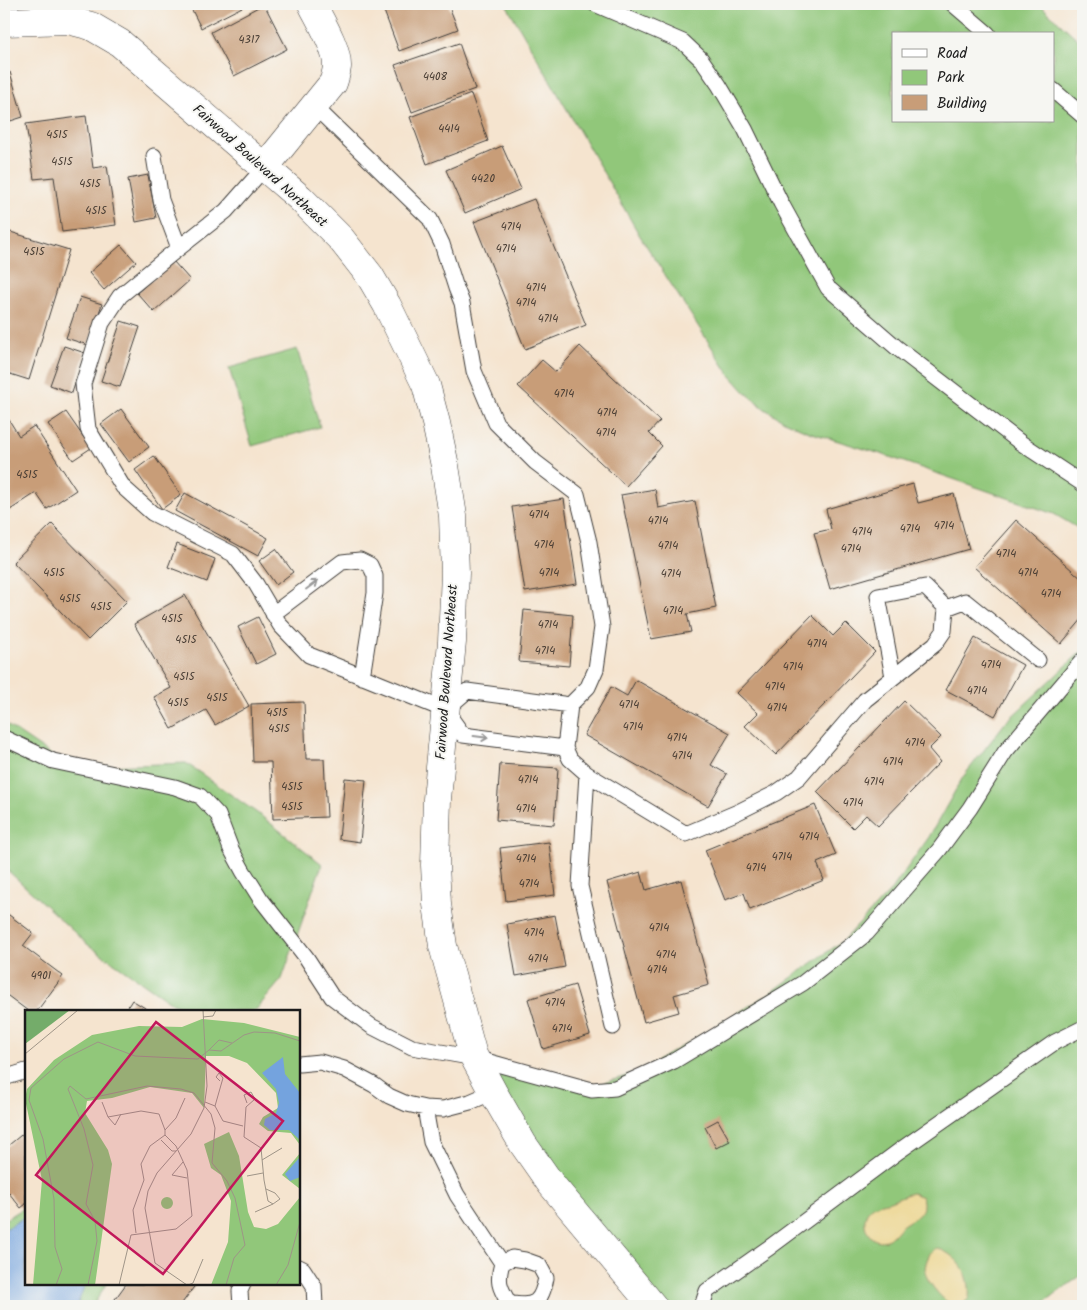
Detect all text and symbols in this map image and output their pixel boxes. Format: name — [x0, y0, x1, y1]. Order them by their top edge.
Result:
house number: 4317 — [239, 31, 260, 49]
legend — [892, 32, 1054, 122]
text: Road — [937, 42, 968, 66]
text: Park — [937, 66, 965, 90]
house number: 4408 — [423, 68, 447, 86]
text: Building — [937, 92, 987, 116]
street label: Fairwood Boulevard Northeast — [187, 99, 333, 233]
house number: 4414 — [438, 120, 460, 138]
house number: 4515 — [46, 126, 69, 144]
house number: 4515 — [51, 153, 74, 171]
house number: 4420 — [471, 170, 496, 188]
house number: 4515 — [79, 175, 102, 193]
house number: 4515 — [85, 202, 108, 220]
house number: 4714 — [501, 218, 521, 236]
house number: 4714 — [496, 240, 516, 258]
house number: 4515 — [23, 243, 46, 261]
house number: 4714 — [526, 279, 546, 297]
house number: 4714 — [516, 294, 536, 312]
house number: 4714 — [538, 310, 558, 328]
house number: 4714 — [554, 385, 574, 403]
house number: 4714 — [597, 404, 617, 422]
house number: 4714 — [596, 424, 616, 442]
house number: 4515 — [16, 466, 39, 484]
house number: 4714 — [529, 506, 549, 524]
house number: 4714 — [648, 512, 668, 530]
house number: 4714 — [934, 517, 954, 535]
house number: 4714 — [900, 520, 920, 538]
house number: 4714 — [852, 523, 872, 541]
house number: 4714 — [534, 536, 554, 554]
house number: 4714 — [658, 537, 678, 555]
house number: 4714 — [841, 540, 861, 558]
house number: 4714 — [996, 545, 1016, 563]
house number: 4515 — [43, 564, 66, 582]
house number: 4714 — [539, 564, 559, 582]
house number: 4714 — [1018, 564, 1038, 582]
house number: 4714 — [661, 565, 681, 583]
one-way arrow — [305, 579, 318, 590]
street label: Fairwood Boulevard Northeast — [430, 583, 464, 760]
house number: 4714 — [1041, 585, 1061, 603]
house number: 4515 — [59, 590, 82, 608]
house number: 4515 — [90, 598, 113, 616]
house number: 4714 — [663, 602, 683, 620]
house number: 4515 — [161, 610, 184, 628]
house number: 4714 — [538, 616, 558, 634]
house number: 4515 — [175, 631, 198, 649]
house number: 4714 — [807, 635, 827, 653]
house number: 4714 — [535, 642, 555, 660]
house number: 4714 — [981, 656, 1001, 674]
house number: 4714 — [783, 658, 803, 676]
house number: 4515 — [173, 668, 196, 686]
house number: 4714 — [765, 678, 785, 696]
house number: 4714 — [967, 682, 987, 700]
house number: 4515 — [206, 689, 229, 707]
house number: 4515 — [167, 694, 190, 712]
house number: 4714 — [619, 696, 639, 714]
house number: 4714 — [767, 699, 787, 717]
house number: 4515 — [266, 704, 289, 722]
house number: 4714 — [623, 718, 643, 736]
house number: 4515 — [268, 720, 291, 738]
house number: 4714 — [667, 729, 687, 747]
one-way arrow — [472, 733, 488, 743]
house number: 4714 — [905, 734, 925, 752]
house number: 4714 — [672, 747, 692, 765]
house number: 4714 — [883, 753, 903, 771]
house number: 4714 — [518, 771, 538, 789]
house number: 4714 — [864, 773, 884, 791]
house number: 4515 — [281, 778, 304, 796]
house number: 4714 — [843, 794, 863, 812]
house number: 4515 — [281, 798, 304, 816]
house number: 4714 — [516, 800, 536, 818]
house number: 4714 — [799, 828, 819, 846]
house number: 4714 — [772, 848, 792, 866]
house number: 4714 — [516, 850, 536, 868]
house number: 4714 — [746, 859, 766, 877]
house number: 4714 — [519, 875, 539, 893]
house number: 4714 — [649, 919, 669, 937]
house number: 4714 — [524, 924, 544, 942]
house number: 4714 — [656, 946, 676, 964]
house number: 4714 — [528, 950, 548, 968]
house number: 4714 — [647, 961, 667, 979]
house number: 4901 — [31, 967, 51, 985]
house number: 4714 — [545, 994, 565, 1012]
inset map — [25, 1010, 300, 1285]
house number: 4714 — [552, 1020, 572, 1038]

